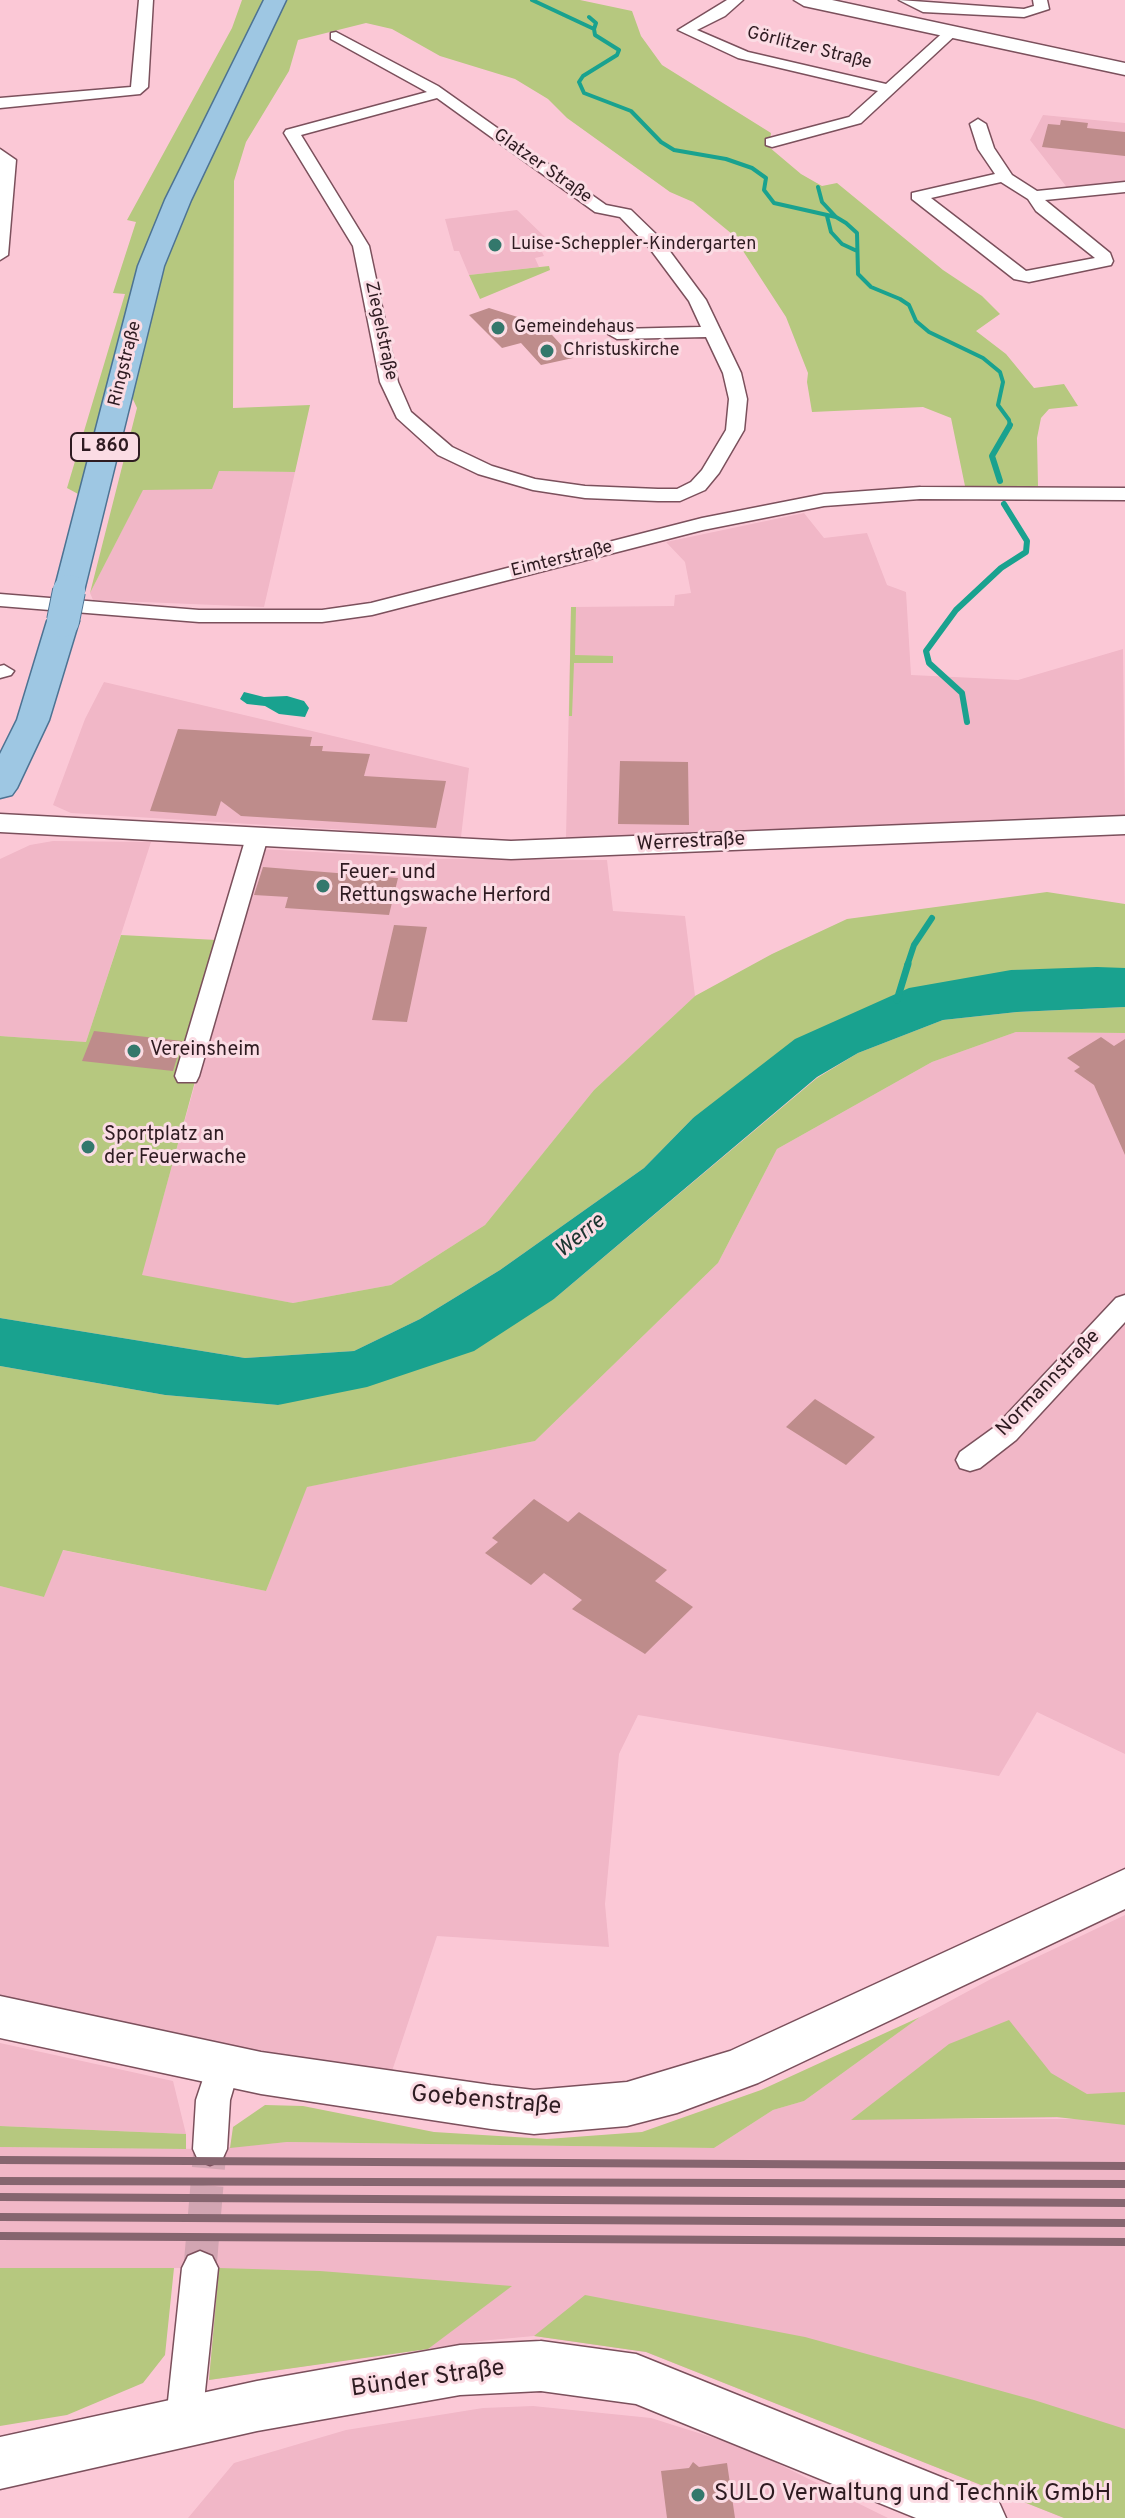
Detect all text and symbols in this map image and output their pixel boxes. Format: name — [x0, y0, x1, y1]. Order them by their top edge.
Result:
street label: Görlitzer Straße — [744, 23, 874, 75]
street label: Glatzer Straße — [489, 125, 595, 209]
place label: Luise-Scheppler-Kindergarten — [511, 234, 756, 256]
marker: Luise-Scheppler-Kindergarten — [486, 236, 504, 254]
street label: Ziegelstraße — [359, 279, 401, 383]
place label: Gemeindehaus — [514, 317, 634, 339]
street label: Ringstraße — [105, 319, 147, 409]
marker: Gemeindehaus — [489, 319, 507, 337]
place label: Christuskirche — [563, 340, 679, 362]
marker: Christuskirche — [538, 342, 556, 360]
road number: L 860 — [71, 433, 139, 461]
street label: Eimterstraße — [509, 537, 615, 583]
street label: Werrestraße — [636, 828, 746, 858]
place label: Feuer- und Rettungswache Herford — [339, 862, 551, 909]
marker: Feuer- und Rettungswache Herford — [314, 877, 332, 895]
place label: Vereinsheim — [150, 1039, 260, 1063]
marker: Vereinsheim — [125, 1042, 143, 1060]
place label: Sportplatz an der Feuerwache — [104, 1124, 246, 1171]
marker: Sportplatz an der Feuerwache — [79, 1138, 97, 1156]
water label: Werre — [551, 1209, 611, 1265]
street label: Normannstraße — [992, 1326, 1106, 1442]
street label: Goebenstraße — [410, 2081, 562, 2123]
street label: Bünder Straße — [349, 2355, 507, 2405]
place label: SULO Verwaltung und Technik GmbH — [714, 2481, 1111, 2509]
marker: SULO Verwaltung und Technik GmbH — [689, 2486, 707, 2504]

